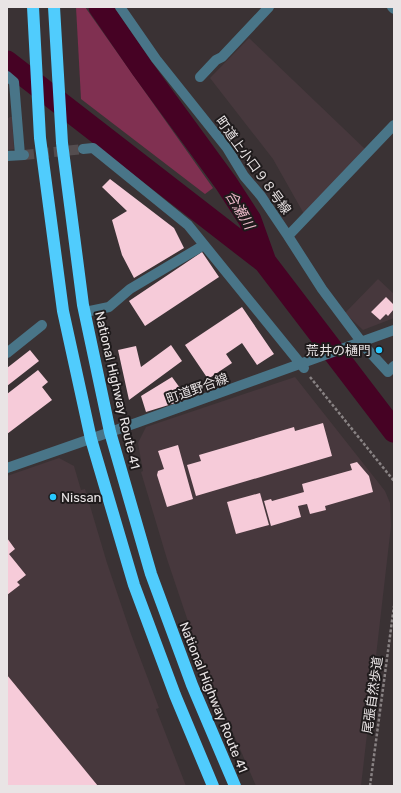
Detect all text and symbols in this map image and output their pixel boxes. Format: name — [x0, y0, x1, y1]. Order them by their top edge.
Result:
street label: 町道上小口９８号線 — [213, 114, 294, 217]
water label: 合瀬川 — [221, 188, 259, 234]
street label: National Highway Route 41 — [91, 310, 143, 471]
place label: 荒井の樋門 — [306, 343, 371, 358]
marker: 荒井の樋門 — [374, 345, 384, 355]
street label: 町道野合線 — [164, 370, 230, 407]
place label: Nissan — [61, 490, 102, 505]
marker: Nissan — [48, 492, 58, 502]
street label: National Highway Route 41 — [175, 620, 251, 775]
street label: 尾張自然歩道 — [360, 655, 385, 735]

